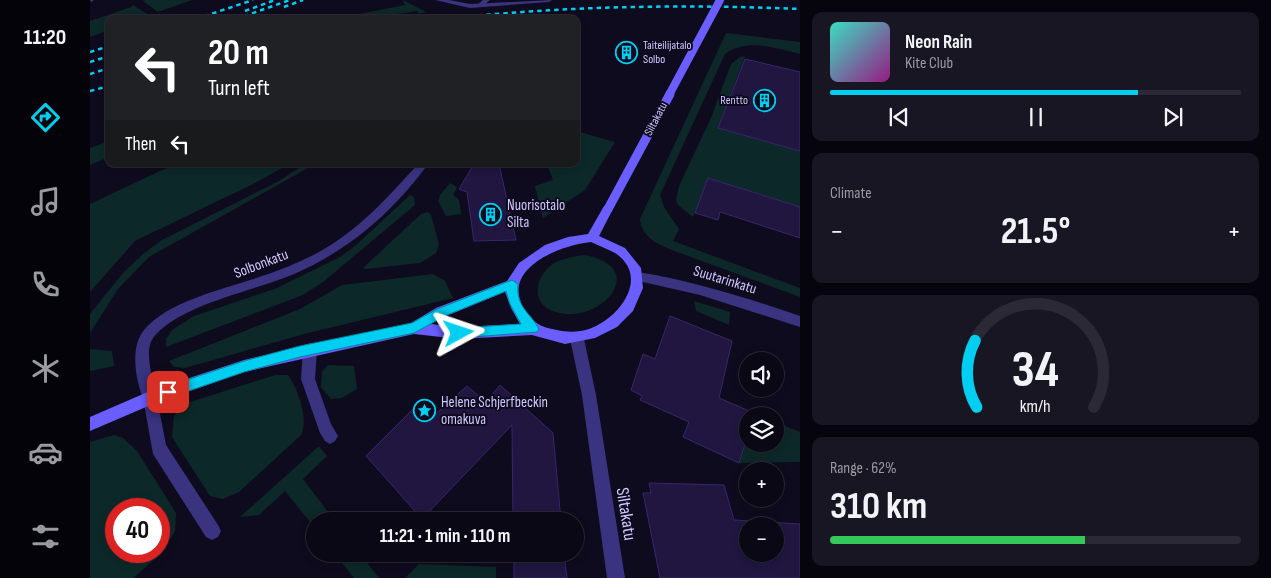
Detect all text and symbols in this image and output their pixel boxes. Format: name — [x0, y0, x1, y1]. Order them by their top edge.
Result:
text: 11:20 — [24, 24, 66, 51]
text: Neon Rain — [905, 31, 972, 54]
text: 20 m — [208, 32, 269, 75]
icon: left — [125, 35, 190, 100]
place label: Taiteilijatalo Solbo — [643, 38, 691, 67]
building icon: Taiteilijatalo Solbo — [615, 40, 639, 64]
text: Kite Club — [905, 54, 953, 73]
text: Turn left — [208, 75, 270, 102]
building icon: Rentto — [752, 88, 776, 112]
place label: Rentto — [720, 93, 748, 108]
icon: directions — [28, 100, 63, 135]
street label: Siltakatu — [641, 100, 671, 138]
icon: previous — [885, 103, 913, 131]
icon: pause — [1022, 103, 1050, 131]
icon: next — [1159, 103, 1187, 131]
icon: left — [166, 130, 194, 158]
text: Then — [125, 133, 156, 156]
icon: music — [28, 184, 63, 219]
text: Climate — [830, 184, 872, 203]
place label: Nuorisotalo Silta — [507, 196, 565, 232]
building icon: Nuorisotalo Silta — [479, 202, 503, 226]
text: 21.5° — [1001, 209, 1070, 254]
text: − — [830, 215, 844, 248]
text: + — [1227, 215, 1241, 248]
street label: Solbonkatu — [231, 245, 291, 283]
street label: Suutarinkatu — [691, 261, 759, 299]
icon: phone — [28, 267, 63, 302]
position arrow — [432, 306, 484, 358]
text: 34 — [1012, 339, 1059, 402]
icon: climate — [28, 351, 63, 386]
map controls — [739, 352, 784, 562]
button: sound — [739, 352, 784, 397]
pin — [147, 371, 189, 413]
icon: arrive — [154, 378, 182, 406]
place label: Helene Schjerfbeckin omakuva — [441, 393, 548, 429]
text: km/h — [1020, 396, 1051, 417]
place icon: Helene Schjerfbeckin omakuva — [413, 399, 437, 423]
button: layers — [739, 407, 784, 452]
icon: car — [28, 435, 63, 470]
text: Range · 62% — [830, 459, 897, 478]
button: + — [739, 462, 784, 507]
text: 310 km — [830, 484, 927, 529]
street label: Siltakatu — [611, 486, 641, 542]
speed limit sign: 40 — [105, 498, 170, 563]
button: − — [739, 517, 784, 562]
icon: filters — [28, 519, 63, 554]
text: 11:21 · 1 min · 110 m — [380, 525, 510, 548]

